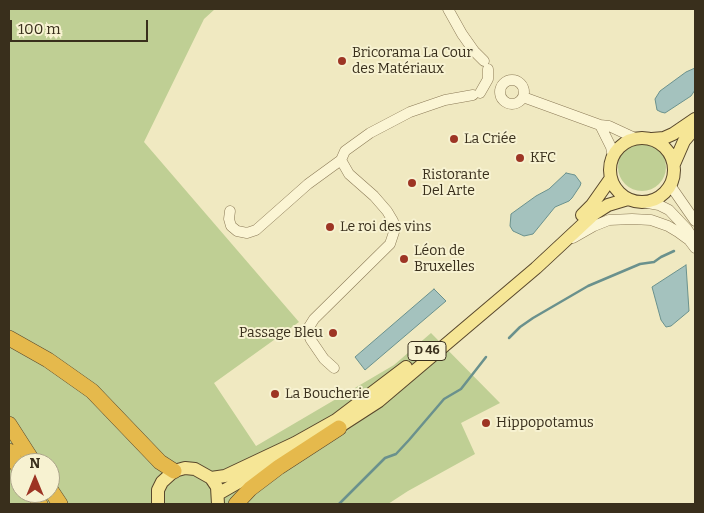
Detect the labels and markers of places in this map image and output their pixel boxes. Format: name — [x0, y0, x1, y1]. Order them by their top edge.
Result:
place label: Bricorama La Cour des Matériaux — [352, 45, 473, 78]
marker: Bricorama La Cour des Matériaux — [336, 55, 348, 67]
place label: La Criée — [464, 131, 516, 147]
marker: La Criée — [448, 133, 460, 145]
place label: KFC — [530, 150, 556, 166]
marker: KFC — [514, 152, 526, 164]
place label: Ristorante Del Arte — [422, 167, 490, 200]
marker: Ristorante Del Arte — [406, 177, 418, 189]
place label: Le roi des vins — [340, 219, 431, 235]
marker: Le roi des vins — [324, 221, 336, 233]
place label: Léon de Bruxelles — [414, 243, 475, 276]
marker: Léon de Bruxelles — [398, 253, 410, 265]
place label: Passage Bleu — [239, 325, 323, 341]
marker: Passage Bleu — [327, 327, 339, 339]
place label: La Boucherie — [285, 386, 370, 402]
marker: La Boucherie — [269, 388, 281, 400]
place label: Hippopotamus — [496, 415, 594, 431]
marker: Hippopotamus — [480, 417, 492, 429]

